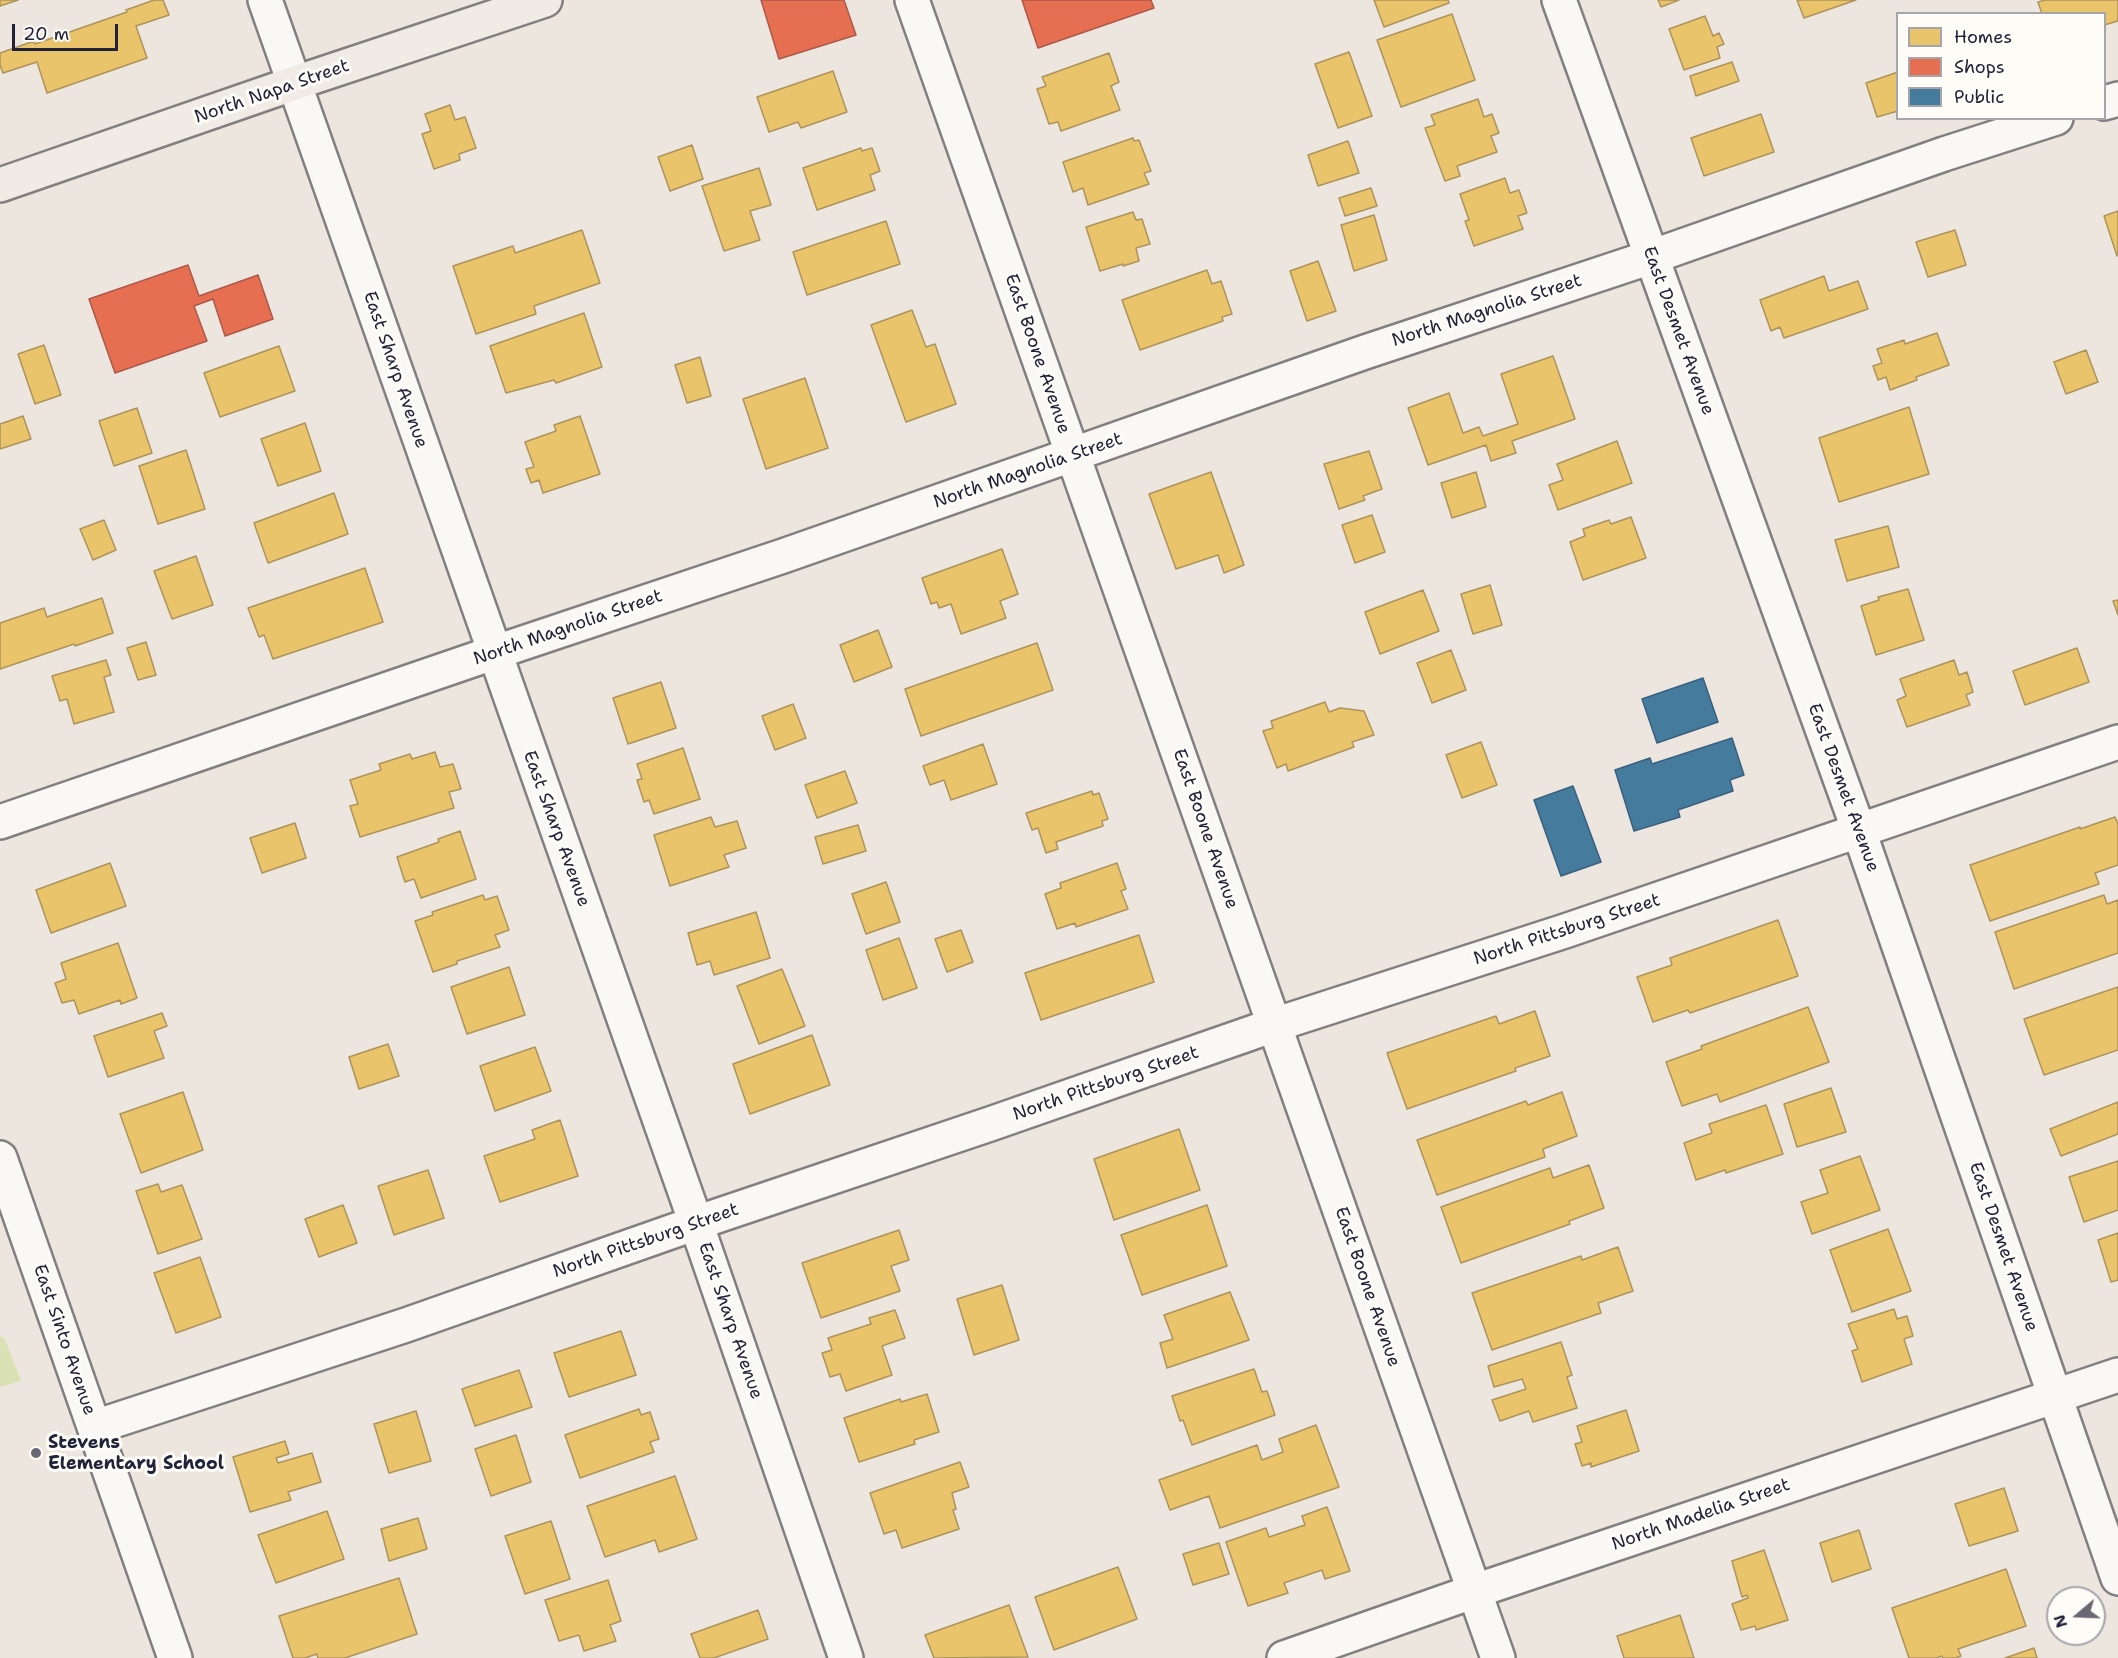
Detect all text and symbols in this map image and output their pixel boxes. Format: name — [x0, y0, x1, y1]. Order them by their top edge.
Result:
scale bar — [15, 12, 122, 50]
legend — [1896, 12, 2106, 120]
text: 20 m — [23, 22, 69, 46]
text: Homes — [1954, 25, 2012, 49]
street label: North Napa Street — [192, 55, 352, 129]
text: Shops — [1954, 55, 2005, 79]
text: Public — [1954, 85, 2004, 109]
street label: East Desmet Avenue — [1637, 244, 1719, 418]
street label: North Magnolia Street — [1389, 270, 1585, 352]
street label: East Boone Avenue — [999, 271, 1075, 437]
street label: East Sharp Avenue — [358, 289, 432, 451]
street label: North Magnolia Street — [931, 428, 1125, 514]
street label: North Magnolia Street — [471, 585, 665, 671]
street label: East Desmet Avenue — [1802, 701, 1884, 875]
street label: East Boone Avenue — [1167, 746, 1243, 912]
street label: East Sharp Avenue — [518, 748, 594, 910]
street label: North Pittsburg Street — [1471, 890, 1663, 970]
street label: North Pittsburg Street — [1010, 1042, 1202, 1126]
street label: East Desmet Avenue — [1964, 1159, 2042, 1335]
street label: North Pittsburg Street — [550, 1199, 742, 1283]
street label: East Boone Avenue — [1329, 1204, 1405, 1370]
street label: East Sharp Avenue — [693, 1240, 767, 1402]
street label: East Sinto Avenue — [28, 1262, 100, 1418]
place label: Stevens Elementary School — [48, 1432, 224, 1474]
marker: Stevens Elementary School — [29, 1446, 43, 1460]
street label: North Madelia Street — [1609, 1474, 1793, 1556]
north arrow — [2046, 1586, 2106, 1646]
text: N — [2048, 1612, 2072, 1631]

